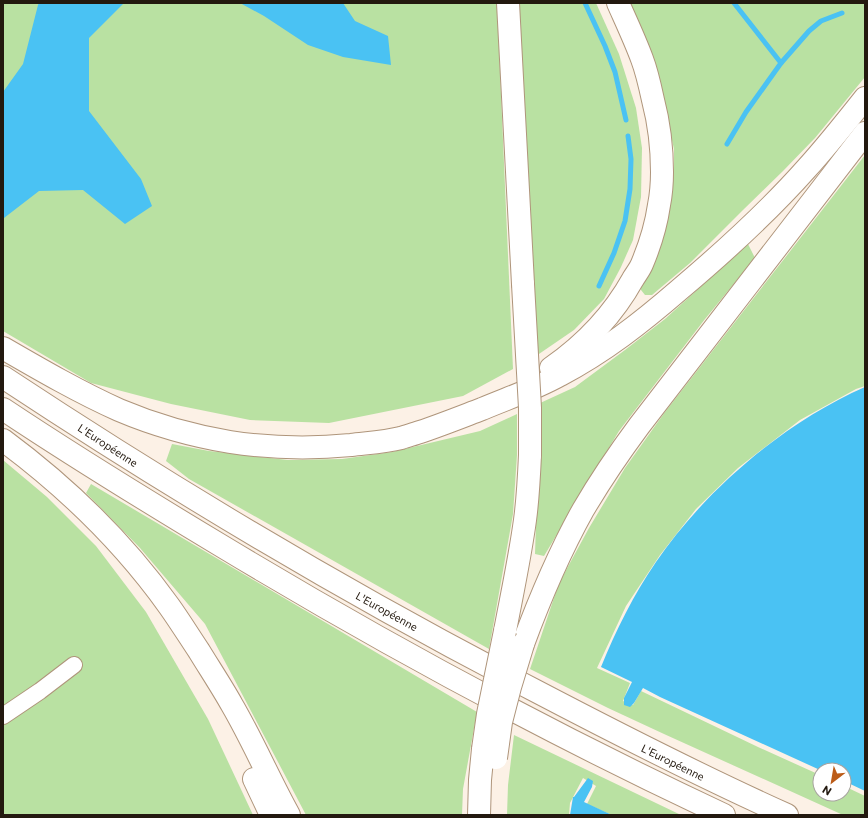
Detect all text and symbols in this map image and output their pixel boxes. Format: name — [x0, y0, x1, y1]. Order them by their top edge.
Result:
street label: L'Européenne — [76, 421, 140, 469]
street label: L'Européenne — [354, 589, 420, 633]
street label: L'Européenne — [639, 741, 707, 783]
north arrow — [812, 762, 852, 802]
text: N — [820, 783, 833, 799]

